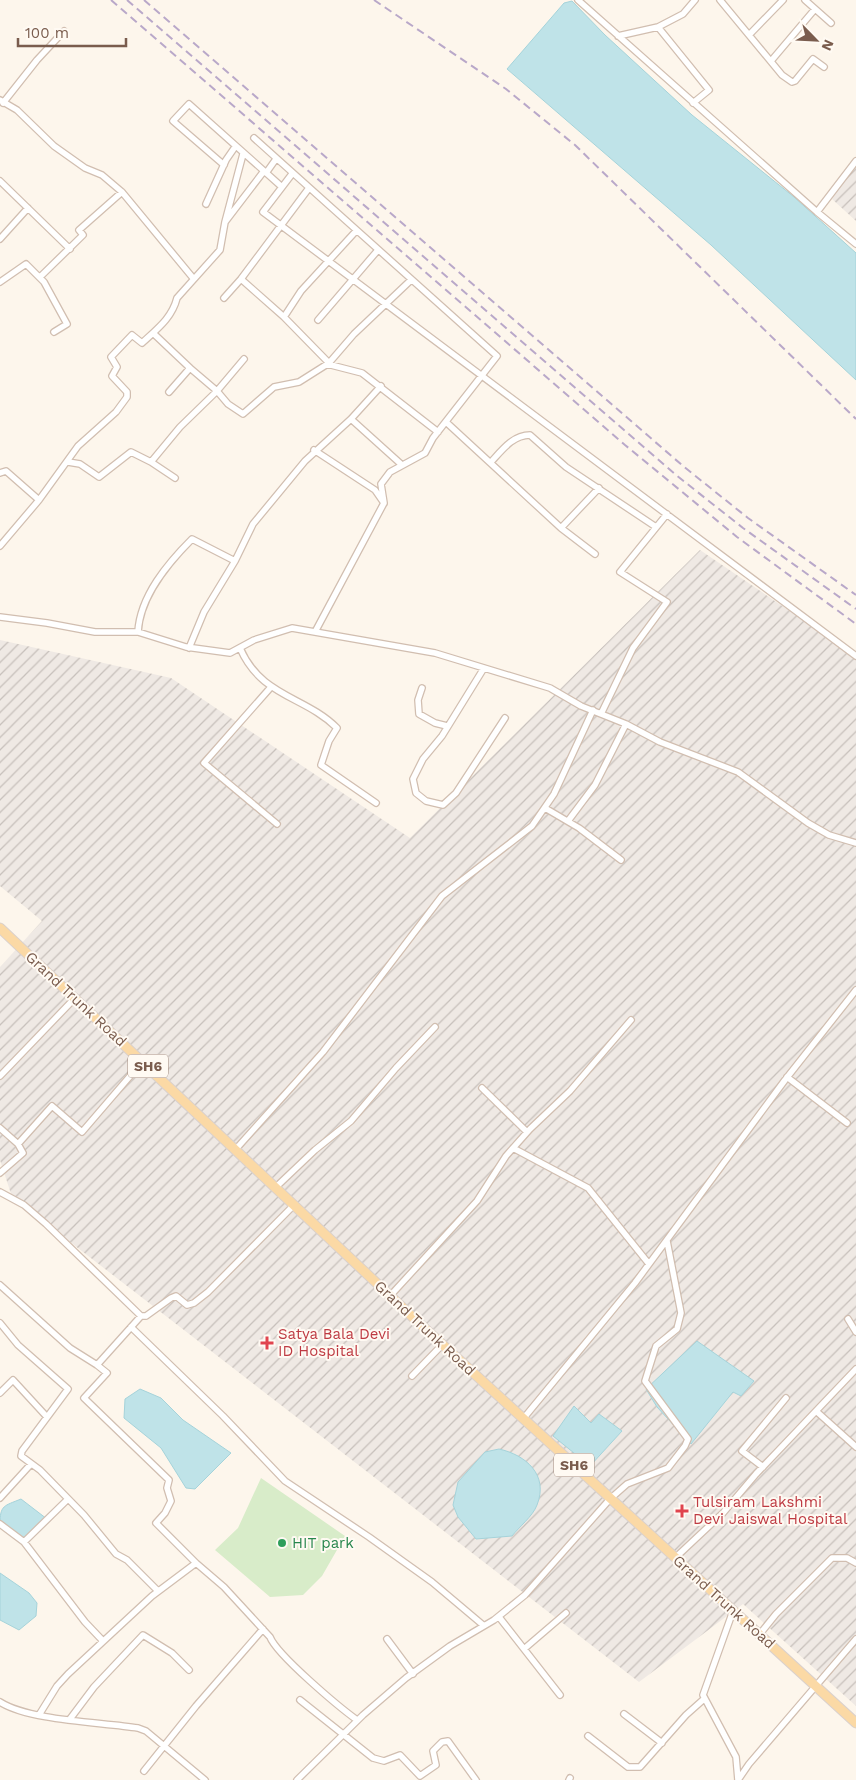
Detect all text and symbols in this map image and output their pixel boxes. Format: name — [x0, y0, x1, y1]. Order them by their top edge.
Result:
scale bar — [18, 15, 125, 47]
north arrow — [791, 15, 841, 65]
text: 100 m — [25, 24, 69, 42]
text: N — [818, 37, 837, 53]
street label: Grand Trunk Road — [22, 948, 130, 1050]
road number: SH6 — [128, 1054, 168, 1078]
street label: Grand Trunk Road — [371, 1277, 479, 1379]
place label: Satya Bala Devi ID Hospital — [278, 1325, 390, 1360]
marker: Satya Bala Devi ID Hospital — [260, 1336, 274, 1350]
road number: SH6 — [554, 1454, 594, 1476]
place label: Tulsiram Lakshmi Devi Jaiswal Hospital — [693, 1493, 848, 1528]
marker: Tulsiram Lakshmi Devi Jaiswal Hospital — [675, 1504, 689, 1518]
place label: HIT park — [292, 1534, 354, 1552]
marker: HIT park — [276, 1537, 288, 1549]
street label: Grand Trunk Road — [669, 1551, 779, 1653]

